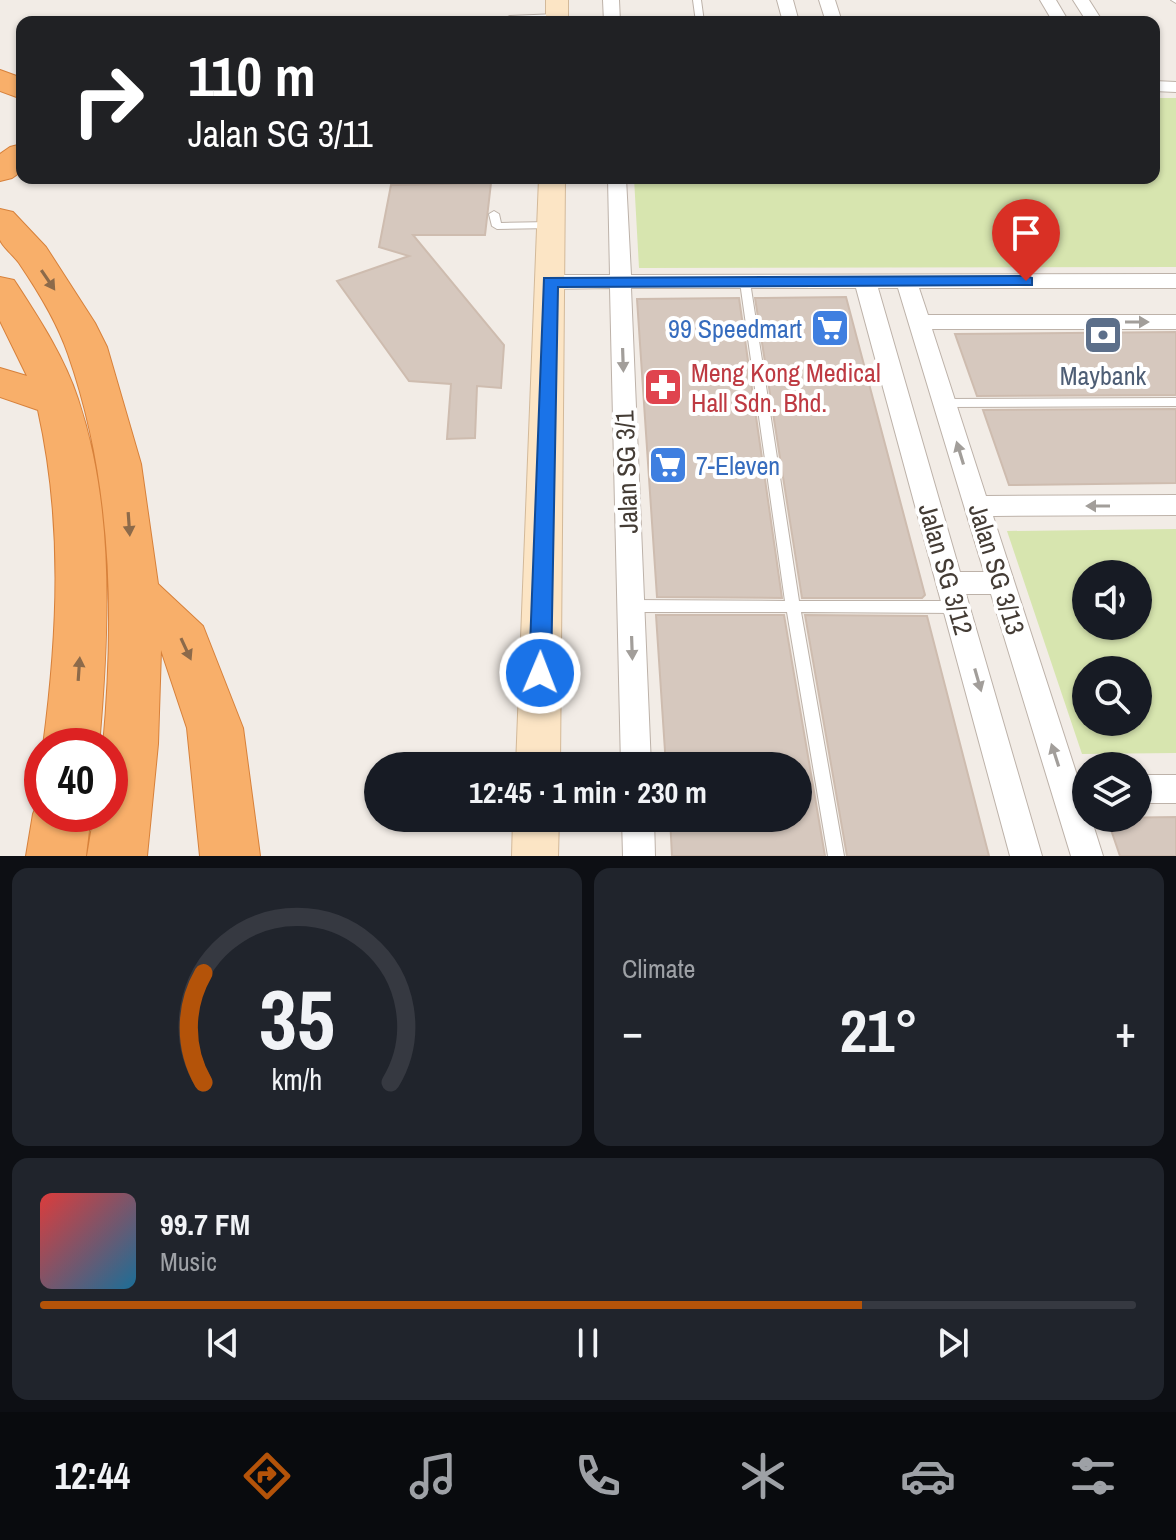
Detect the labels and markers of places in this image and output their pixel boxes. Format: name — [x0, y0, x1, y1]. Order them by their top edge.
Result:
pin — [992, 199, 1060, 281]
supermarket icon: 99 Speedmart — [809, 307, 851, 349]
place label: 99 Speedmart — [668, 311, 802, 346]
bank icon: Maybank — [1082, 314, 1124, 356]
place label: Meng Kong Medical Hall Sdn. Bhd. — [691, 355, 881, 420]
place label: Maybank — [1060, 358, 1147, 393]
pharmacy icon: Meng Kong Medical Hall Sdn. Bhd. — [642, 366, 684, 408]
supermarket icon: 7-Eleven — [647, 444, 689, 486]
place label: 7-Eleven — [696, 448, 780, 483]

